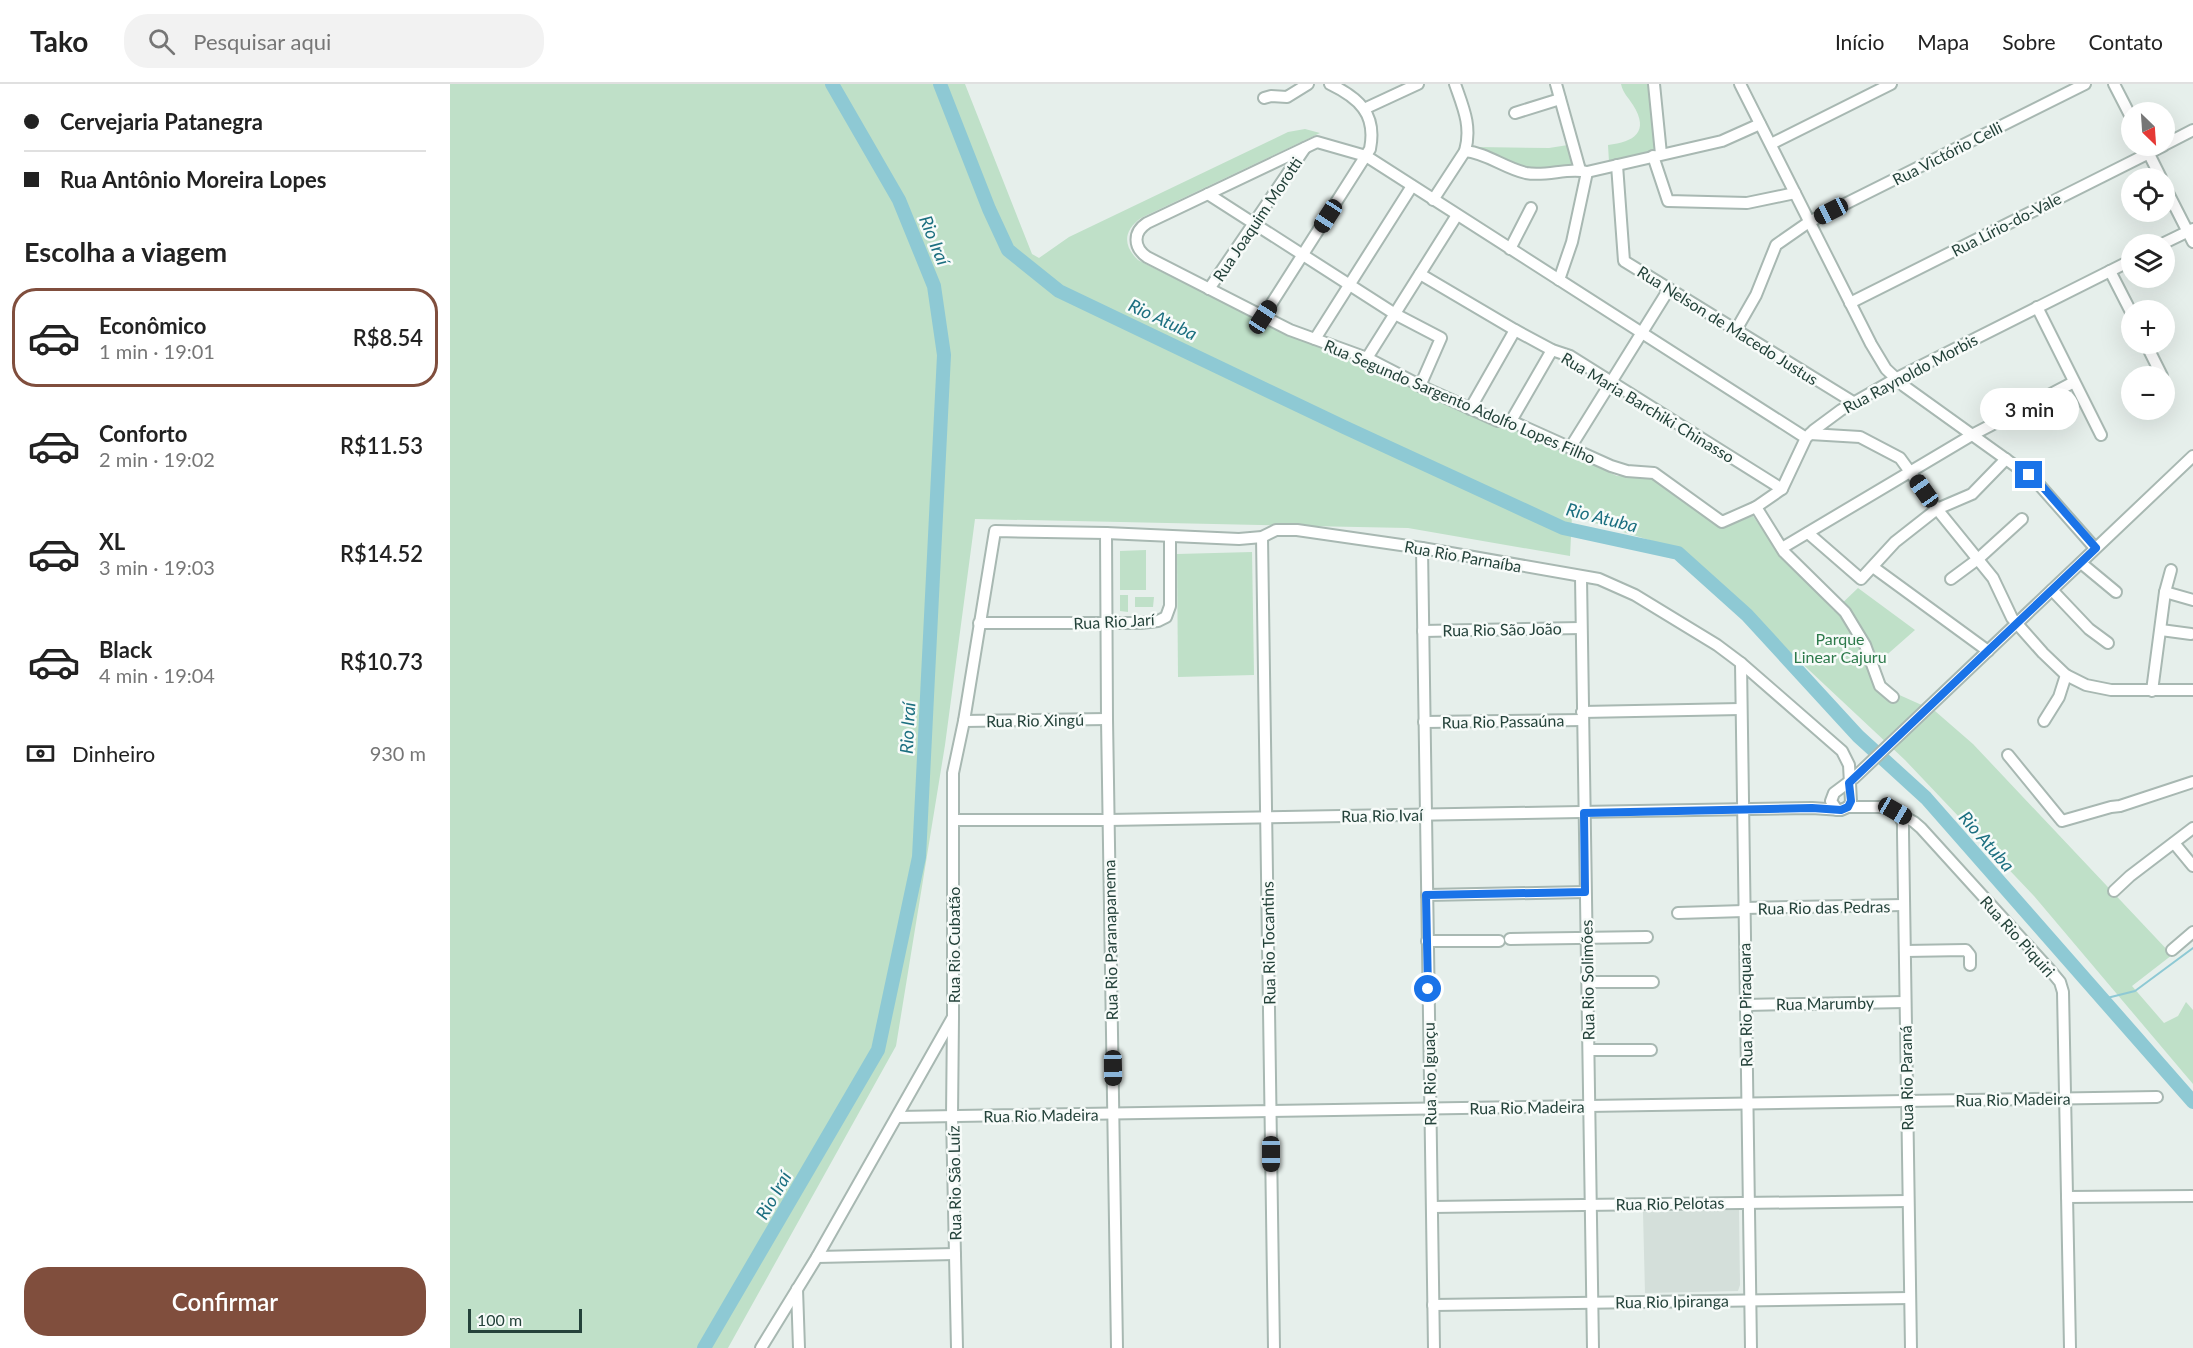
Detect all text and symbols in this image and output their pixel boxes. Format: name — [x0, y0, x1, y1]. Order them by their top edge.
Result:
search box — [124, 14, 544, 68]
text: Tako — [30, 24, 88, 58]
icon: search — [145, 25, 178, 58]
text: Pesquisar aqui — [193, 28, 331, 55]
text: Início — [1835, 29, 1884, 54]
text: Mapa — [1917, 29, 1969, 54]
text: Sobre — [2002, 29, 2055, 54]
text: Contato — [2088, 29, 2163, 54]
north arrow — [2121, 102, 2175, 156]
map controls — [2121, 102, 2175, 420]
text: Cervejaria Patanegra — [60, 108, 263, 135]
street label: Rua Victório Celli — [1889, 117, 2005, 189]
street label: Rua Joaquim Morotti — [1208, 153, 1306, 285]
text: Rua Antônio Moreira Lopes — [60, 166, 326, 193]
button: locate — [2121, 168, 2175, 222]
street label: Rua Lírio-do-Vale — [1948, 188, 2064, 260]
car — [1811, 195, 1851, 227]
car — [1311, 196, 1345, 236]
water label: Rio Iraí — [915, 212, 956, 270]
button: layers — [2121, 234, 2175, 288]
text: Escolha a viagem — [24, 235, 227, 268]
street label: Rua Nelson de Macedo Justus — [1634, 261, 1822, 389]
water label: Rio Atuba — [1125, 294, 1201, 344]
car — [1246, 297, 1280, 337]
button: + — [2121, 300, 2175, 354]
icon: car — [27, 311, 81, 365]
text: Econômico — [99, 312, 206, 339]
text: R$8.54 — [353, 324, 423, 351]
street label: Rua Raynoldo Morbis — [1839, 329, 1981, 417]
street label: Rua Segundo Sargento Adolfo Lopes Filho — [1322, 335, 1598, 467]
text: 1 min · 19:01 — [99, 339, 215, 363]
street label: Rua Maria Barchiki Chinasso — [1558, 348, 1738, 466]
button: − — [2121, 366, 2175, 420]
callout: 3 min — [1980, 388, 2078, 430]
text: 3 min — [2005, 397, 2054, 421]
icon: car — [27, 419, 81, 473]
text: Conforto — [99, 420, 187, 447]
text: R$11.53 — [340, 432, 423, 459]
text: 2 min · 19:02 — [99, 447, 215, 471]
route end — [2015, 461, 2042, 488]
car — [1906, 471, 1942, 511]
water label: Rio Atuba — [1564, 497, 1640, 537]
icon: car — [27, 527, 81, 581]
text: XL — [99, 528, 125, 555]
street label: Rua Rio Parnaíba — [1403, 536, 1523, 576]
text: R$14.52 — [340, 540, 423, 567]
text: 3 min · 19:03 — [99, 555, 215, 579]
street label: Rua Rio Jarí — [1073, 609, 1156, 633]
street label: Rua Rio São João — [1442, 618, 1562, 640]
park label: Parque Linear Cajuru — [1793, 629, 1887, 666]
icon: car — [27, 635, 81, 689]
text: Black — [99, 636, 152, 663]
text: R$10.73 — [340, 648, 423, 675]
text: 4 min · 19:04 — [99, 663, 215, 687]
water label: Rio Iraí — [895, 700, 919, 754]
street label: Rua Rio Xingú — [986, 710, 1084, 730]
street label: Rua Rio Passaúna — [1442, 710, 1564, 732]
icon: cash — [24, 737, 57, 770]
text: Dinheiro — [72, 740, 155, 767]
text: 930 m — [370, 741, 426, 765]
car — [1875, 794, 1915, 828]
street label: Rua Rio Ivaí — [1341, 805, 1424, 825]
water label: Rio Atuba — [1955, 806, 2019, 876]
street label: Rua Rio Paranapanema — [1099, 859, 1121, 1021]
street label: Rua Rio Tocantins — [1257, 881, 1279, 1005]
street label: Rua Rio Cubatão — [944, 887, 963, 1003]
street label: Rua Rio Piquiri — [1977, 892, 2059, 980]
street label: Rua Rio das Pedras — [1758, 896, 1891, 918]
street label: Rua Rio Solimões — [1576, 920, 1598, 1040]
street label: Rua Rio Piraquara — [1734, 943, 1756, 1067]
route start — [1414, 975, 1441, 1002]
street label: Rua Marumby — [1776, 993, 1875, 1013]
street label: Rua Rio Iguaçu — [1419, 1022, 1439, 1126]
street label: Rua Rio Paraná — [1896, 1025, 1916, 1131]
car — [1104, 1050, 1122, 1086]
street label: Rua Rio Madeira — [1955, 1088, 2071, 1110]
street label: Rua Rio Madeira — [1469, 1096, 1585, 1118]
street label: Rua Rio Madeira — [983, 1104, 1099, 1126]
street label: Rua Rio São Luíz — [943, 1125, 965, 1241]
car — [1262, 1136, 1280, 1172]
water label: Rio Iraí — [751, 1165, 796, 1223]
street label: Rua Rio Pelotas — [1616, 1193, 1724, 1213]
button: Confirmar — [24, 1267, 426, 1336]
street label: Rua Rio Ipiranga — [1615, 1291, 1729, 1311]
scale bar — [468, 1306, 582, 1334]
text: 100 m — [477, 1310, 522, 1329]

